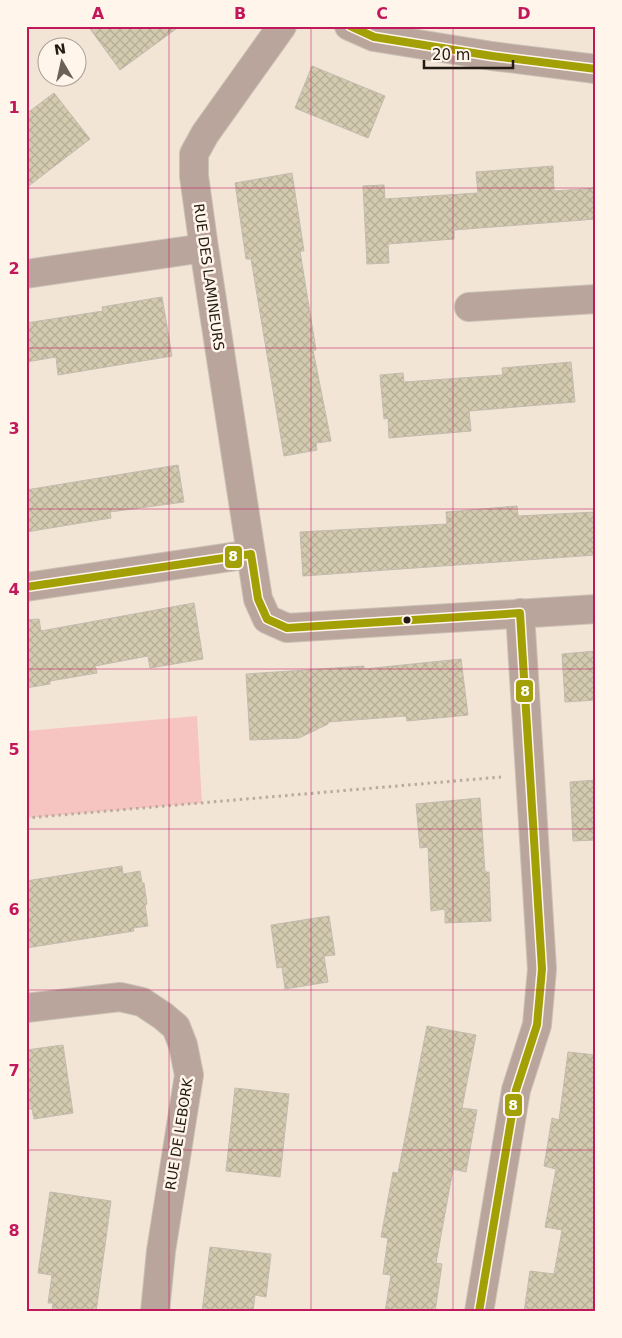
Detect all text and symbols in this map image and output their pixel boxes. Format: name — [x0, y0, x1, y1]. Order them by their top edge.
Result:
text: A — [92, 4, 105, 23]
text: B — [234, 4, 246, 23]
text: C — [376, 4, 388, 23]
text: D — [517, 4, 531, 23]
north arrow — [38, 38, 88, 88]
scale bar — [424, 38, 513, 70]
text: N — [53, 40, 67, 58]
text: 20 m — [432, 46, 470, 64]
text: 1 — [8, 98, 20, 117]
street label: RUE DES LAMINEURS — [191, 202, 227, 352]
text: 2 — [8, 259, 20, 278]
text: 3 — [8, 419, 20, 438]
line badge: 8 — [224, 545, 243, 569]
text: 8 — [228, 548, 238, 564]
text: 4 — [8, 580, 20, 599]
unlabelled marker — [402, 615, 412, 625]
line badge: 8 — [515, 679, 534, 703]
text: 8 — [520, 683, 530, 699]
text: 5 — [8, 740, 20, 759]
text: 6 — [8, 900, 20, 919]
text: 7 — [8, 1061, 20, 1080]
street label: RUE DE LEBORK — [162, 1076, 196, 1191]
line badge: 8 — [504, 1093, 523, 1117]
text: 8 — [508, 1097, 518, 1113]
text: 8 — [8, 1221, 20, 1240]

